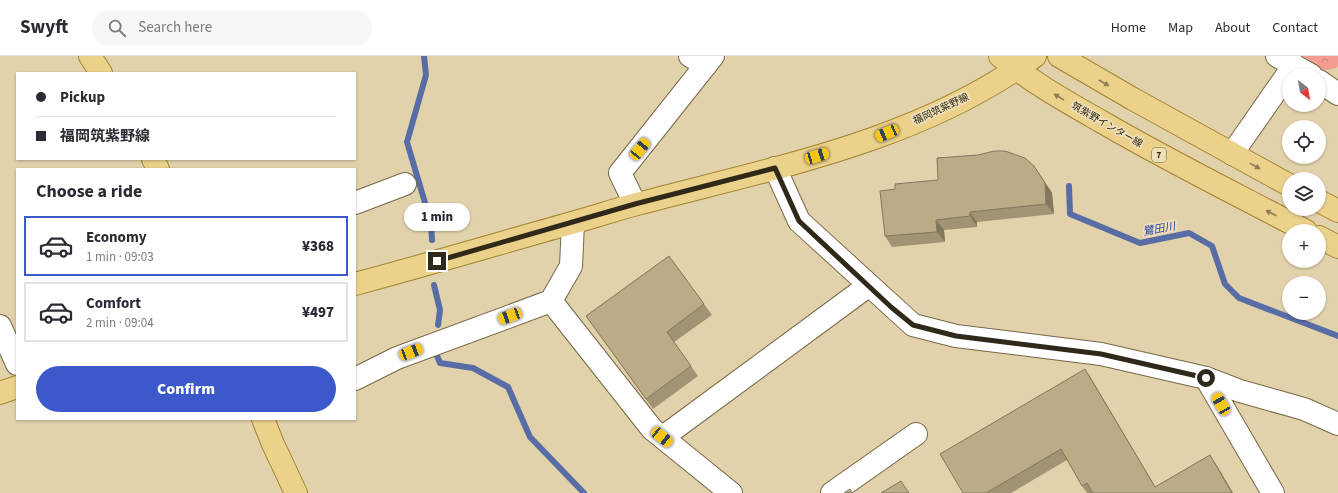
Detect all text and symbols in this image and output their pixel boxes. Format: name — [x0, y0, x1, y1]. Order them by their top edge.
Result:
search box — [92, 10, 372, 46]
text: Swyft — [20, 14, 68, 41]
icon: search — [106, 17, 128, 39]
text: Search here — [138, 17, 212, 38]
text: Home — [1111, 18, 1146, 38]
text: Map — [1168, 18, 1193, 38]
text: About — [1215, 18, 1250, 38]
text: Contact — [1272, 18, 1318, 38]
north arrow — [1282, 68, 1326, 112]
map controls — [1282, 68, 1326, 320]
one-way arrow — [1098, 79, 1110, 86]
text: Pickup — [60, 87, 105, 108]
street label: 福岡筑紫野線 — [911, 90, 971, 128]
one-way arrow — [1053, 93, 1065, 100]
street label: 筑紫野インター線 — [1069, 99, 1145, 151]
button: locate — [1282, 120, 1326, 164]
car — [874, 123, 900, 143]
text: 福岡筑紫野線 — [60, 126, 150, 147]
car — [628, 136, 652, 162]
car — [804, 147, 830, 165]
road number: 7 — [1152, 148, 1166, 162]
one-way arrow — [1249, 163, 1261, 169]
button: layers — [1282, 172, 1326, 216]
text: Choose a ride — [36, 179, 142, 204]
callout: 1 min — [404, 203, 470, 231]
text: 1 min — [421, 208, 453, 226]
one-way arrow — [1266, 210, 1277, 216]
water label: 鷺田川 — [1141, 218, 1178, 240]
button: + — [1282, 224, 1326, 268]
text: Economy — [86, 227, 147, 248]
icon: car — [38, 228, 74, 264]
text: ¥368 — [302, 236, 334, 257]
text: 1 min · 09:03 — [86, 248, 154, 266]
route end — [428, 252, 446, 270]
button: − — [1282, 276, 1326, 320]
text: Comfort — [86, 293, 141, 314]
icon: car — [38, 294, 74, 330]
text: ¥497 — [302, 302, 334, 323]
car — [497, 306, 523, 326]
text: 2 min · 09:04 — [86, 314, 154, 332]
car — [398, 342, 424, 362]
button: Confirm — [36, 366, 336, 412]
route start — [1197, 369, 1215, 387]
car — [1210, 391, 1232, 417]
car — [649, 425, 675, 449]

